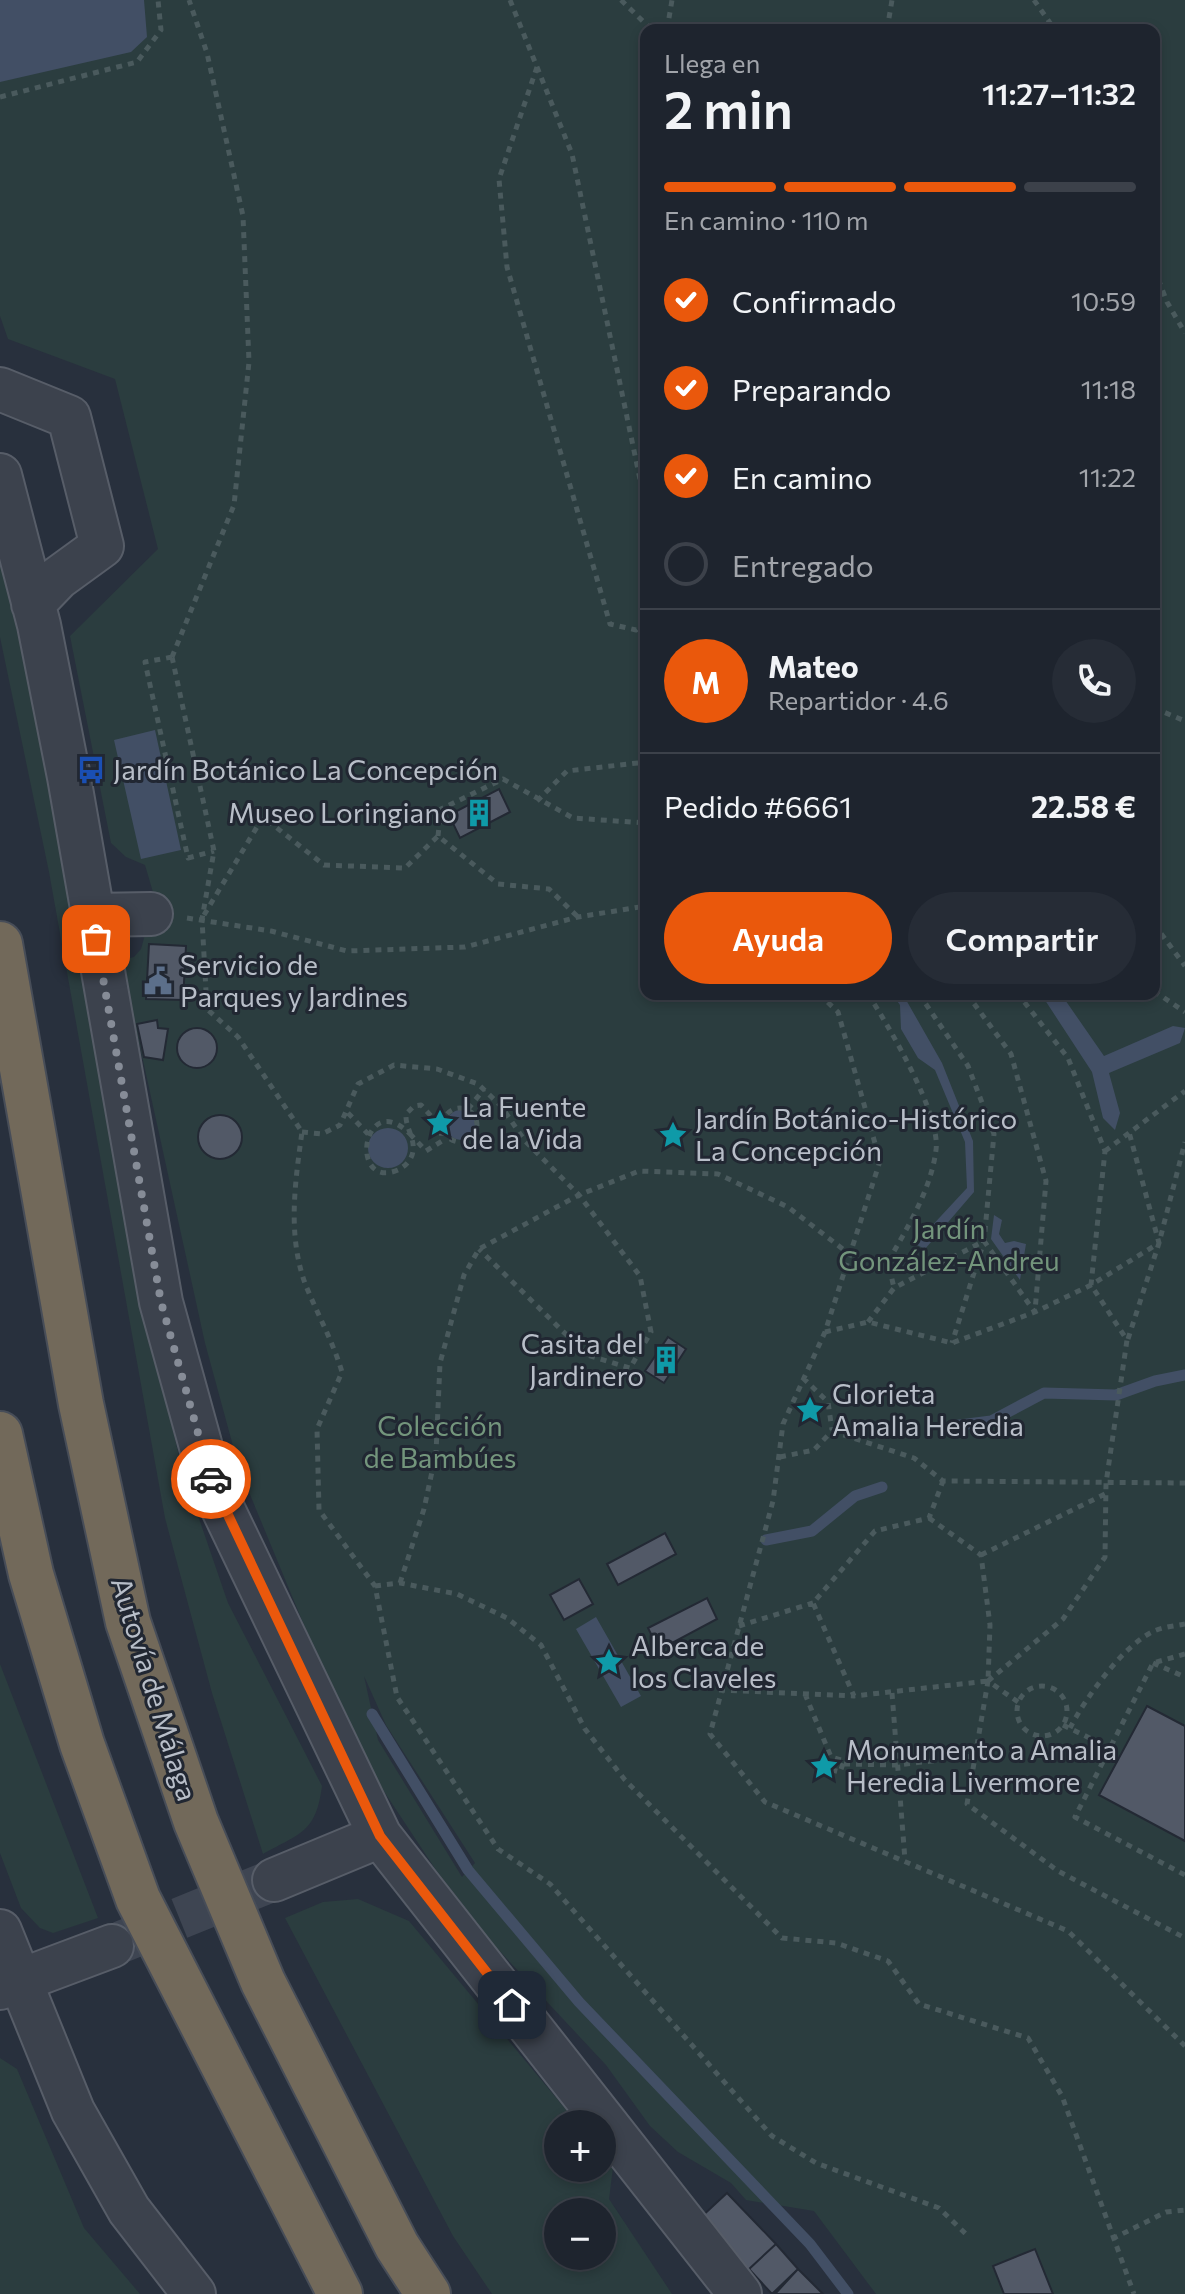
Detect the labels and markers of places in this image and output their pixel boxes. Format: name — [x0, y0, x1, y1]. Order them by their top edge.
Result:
place label: Jardín Botánico La Concepción — [113, 752, 498, 786]
bus stop icon: Jardín Botánico La Concepción — [76, 755, 106, 785]
place label: Museo Loringiano — [228, 795, 457, 829]
building icon: Museo Loringiano — [464, 798, 494, 828]
pin — [62, 905, 130, 973]
place label: Servicio de Parques y Jardines — [180, 947, 408, 1013]
public building icon: Servicio de Parques y Jardines — [143, 966, 173, 996]
place label: La Fuente de la Vida — [462, 1089, 586, 1155]
place label: Jardín Botánico-Histórico La Concepción — [695, 1101, 1017, 1167]
place icon: La Fuente de la Vida — [425, 1108, 455, 1138]
place icon: Jardín Botánico-Histórico La Concepción — [658, 1120, 688, 1150]
place label: Casita del Jardinero — [521, 1326, 644, 1392]
building icon: Casita del Jardinero — [651, 1345, 681, 1375]
place label: Glorieta Amalia Heredia — [832, 1376, 1024, 1442]
place icon: Glorieta Amalia Heredia — [795, 1395, 825, 1425]
place label: Alberca de los Claveles — [631, 1628, 777, 1694]
place icon: Alberca de los Claveles — [594, 1647, 624, 1677]
place label: Monumento a Amalia Heredia Livermore — [846, 1732, 1117, 1798]
place icon: Monumento a Amalia Heredia Livermore — [809, 1751, 839, 1781]
pin — [478, 1971, 546, 2039]

